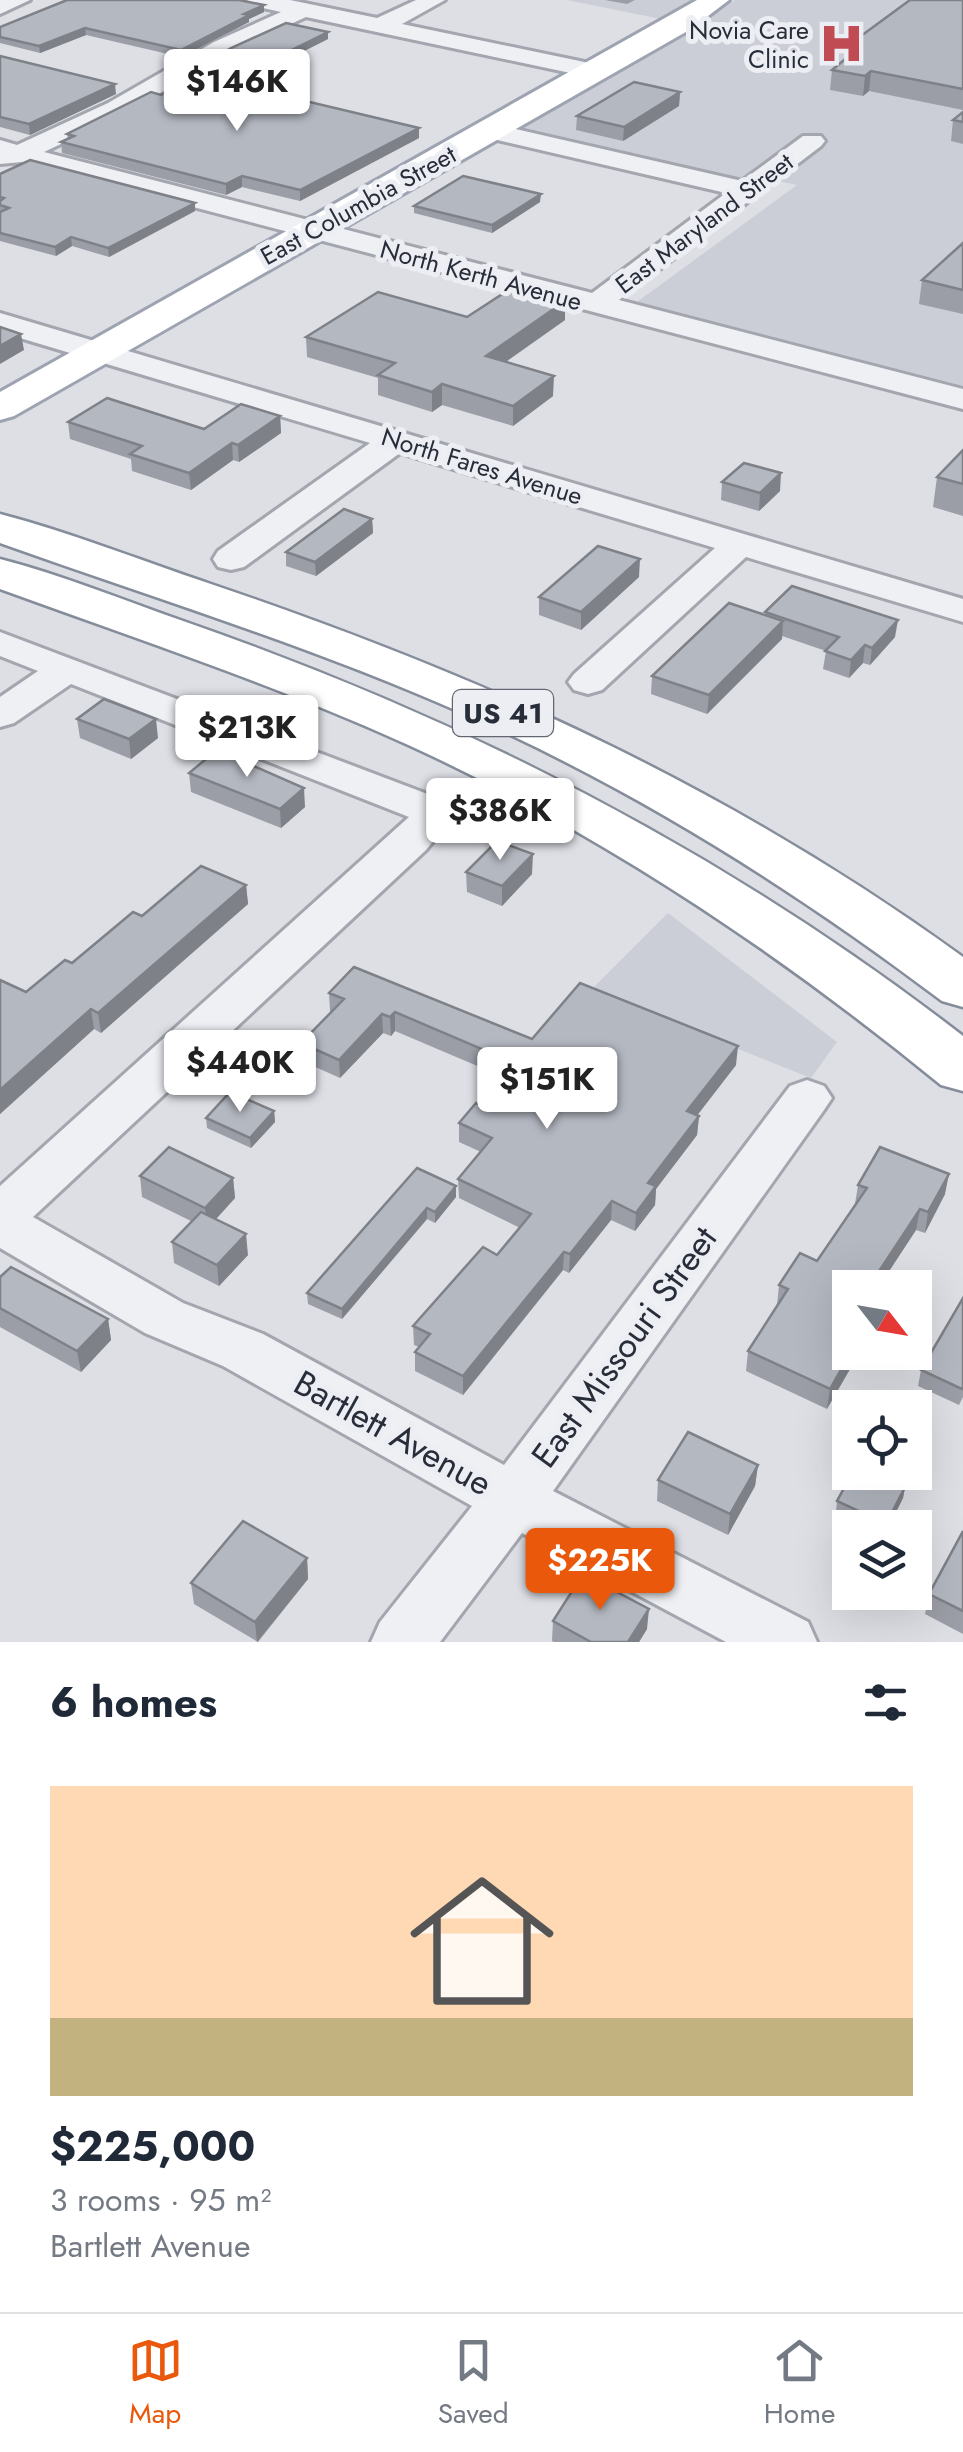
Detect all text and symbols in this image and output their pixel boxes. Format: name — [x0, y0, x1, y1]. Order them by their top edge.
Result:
place label: Novia Care Clinic — [689, 12, 809, 77]
hospital icon: Novia Care Clinic — [818, 20, 866, 68]
pin: $146K — [167, 49, 307, 134]
text: $146K — [186, 58, 288, 104]
street label: East Columbia Street — [254, 136, 462, 274]
street label: East Maryland Street — [608, 144, 800, 302]
street label: North Kerth Avenue — [376, 231, 586, 319]
street label: North Fares Avenue — [377, 418, 587, 514]
road number: US 41 — [453, 690, 553, 736]
pin: $213K — [177, 695, 317, 780]
text: $213K — [197, 704, 297, 750]
pin: $386K — [430, 778, 570, 863]
text: $386K — [448, 787, 552, 833]
pin: $440K — [170, 1030, 310, 1115]
text: $440K — [186, 1039, 294, 1085]
pin: $151K — [477, 1047, 617, 1132]
text: $151K — [499, 1056, 595, 1102]
street label: East Missouri Street — [519, 1216, 729, 1478]
north arrow — [832, 1270, 932, 1370]
map controls — [832, 1270, 932, 1610]
street label: Bartlett Avenue — [285, 1358, 501, 1508]
button: locate — [832, 1390, 932, 1490]
button: layers — [832, 1510, 932, 1610]
pin: $225K — [530, 1528, 670, 1613]
text: $225K — [548, 1537, 652, 1583]
text: 6 homes — [50, 1672, 217, 1733]
icon: filters — [858, 1675, 913, 1730]
icon: home — [392, 1851, 572, 2031]
text: $225,000 — [50, 2116, 255, 2177]
text: 3 rooms · 95 m² — [50, 2177, 271, 2223]
text: Bartlett Avenue — [50, 2223, 250, 2269]
tab: Map — [128, 2333, 183, 2434]
tab: Saved — [438, 2333, 509, 2434]
tab: Home — [764, 2333, 835, 2434]

